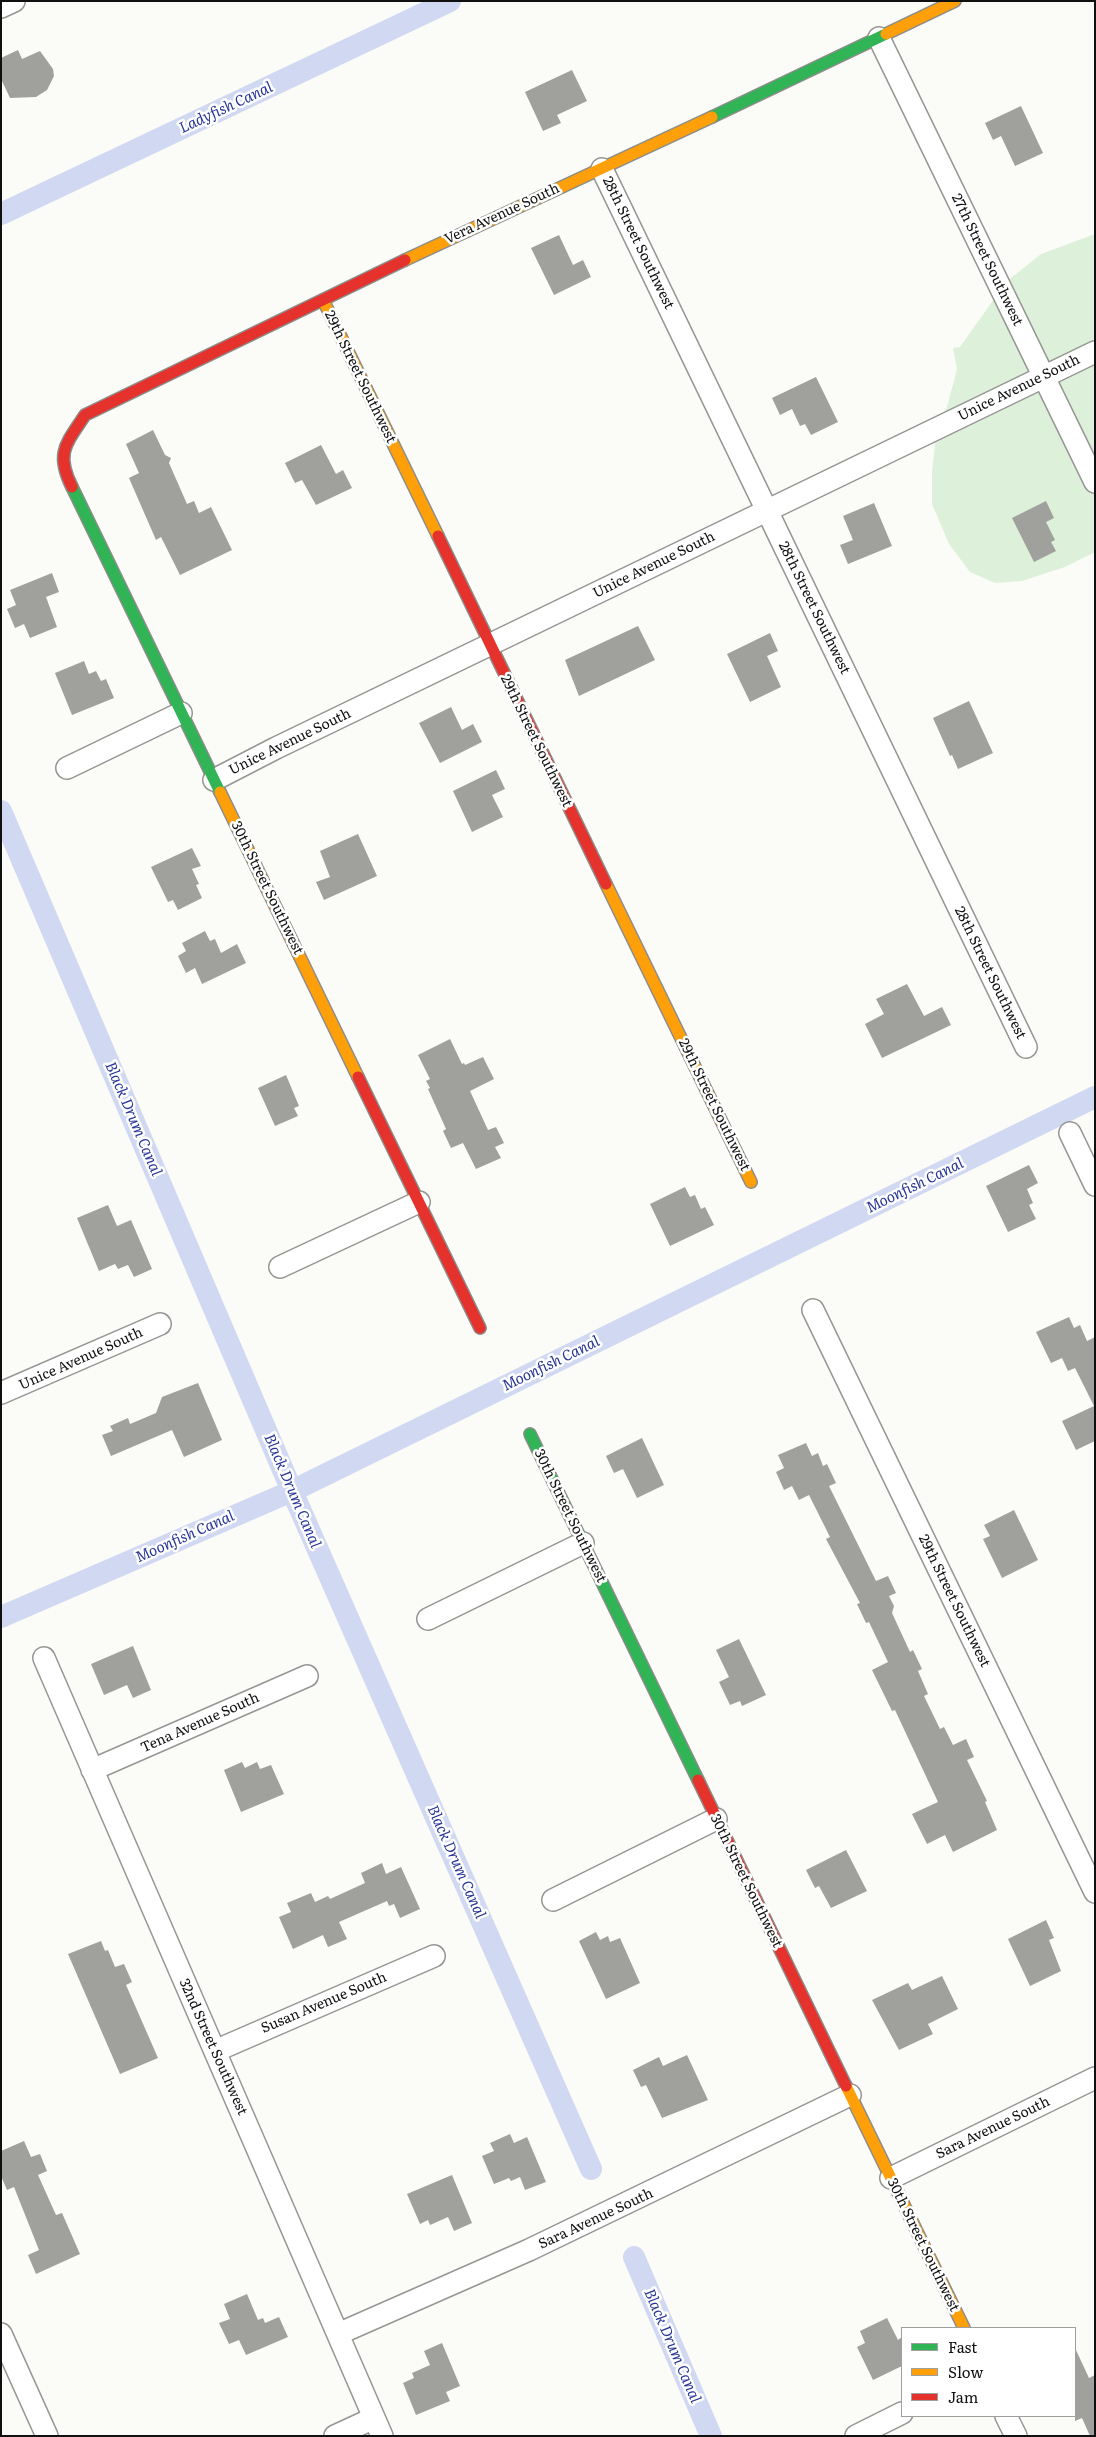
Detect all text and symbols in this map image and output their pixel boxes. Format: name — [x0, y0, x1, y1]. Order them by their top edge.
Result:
water label: Ladyfish Canal — [177, 79, 275, 137]
street label: 28th Street Southwest — [599, 174, 677, 312]
street label: Vera Avenue South — [442, 180, 562, 248]
street label: 27th Street Southwest — [948, 191, 1026, 329]
street label: 29th Street Southwest — [321, 308, 399, 446]
street label: Unice Avenue South — [955, 351, 1083, 425]
street label: Unice Avenue South — [590, 528, 718, 602]
street label: 28th Street Southwest — [775, 539, 853, 677]
street label: 29th Street Southwest — [497, 672, 575, 810]
street label: Unice Avenue South — [226, 705, 354, 779]
street label: 30th Street Southwest — [227, 819, 307, 957]
street label: 28th Street Southwest — [951, 904, 1029, 1042]
street label: 29th Street Southwest — [675, 1036, 753, 1174]
water label: Black Drum Canal — [101, 1059, 165, 1179]
water label: Moonfish Canal — [864, 1155, 966, 1217]
street label: Unice Avenue South — [16, 1324, 146, 1394]
water label: Moonfish Canal — [500, 1333, 602, 1395]
water label: Black Drum Canal — [260, 1431, 324, 1551]
street label: 30th Street Southwest — [530, 1447, 610, 1585]
water label: Moonfish Canal — [133, 1507, 237, 1567]
street label: 29th Street Southwest — [915, 1532, 993, 1670]
street label: Tena Avenue South — [138, 1689, 262, 1757]
water label: Black Drum Canal — [423, 1803, 489, 1921]
street label: 30th Street Southwest — [706, 1812, 786, 1950]
street label: Susan Avenue South — [259, 1969, 389, 2037]
street label: 32nd Street Southwest — [175, 1976, 251, 2118]
street label: Sara Avenue South — [933, 2093, 1053, 2163]
street label: 30th Street Southwest — [883, 2176, 963, 2314]
street label: Sara Avenue South — [536, 2185, 656, 2253]
water label: Black Drum Canal — [640, 2286, 704, 2406]
legend — [901, 2327, 1076, 2417]
text: Fast — [948, 2335, 977, 2358]
text: Slow — [948, 2360, 983, 2383]
text: Jam — [948, 2385, 978, 2408]

